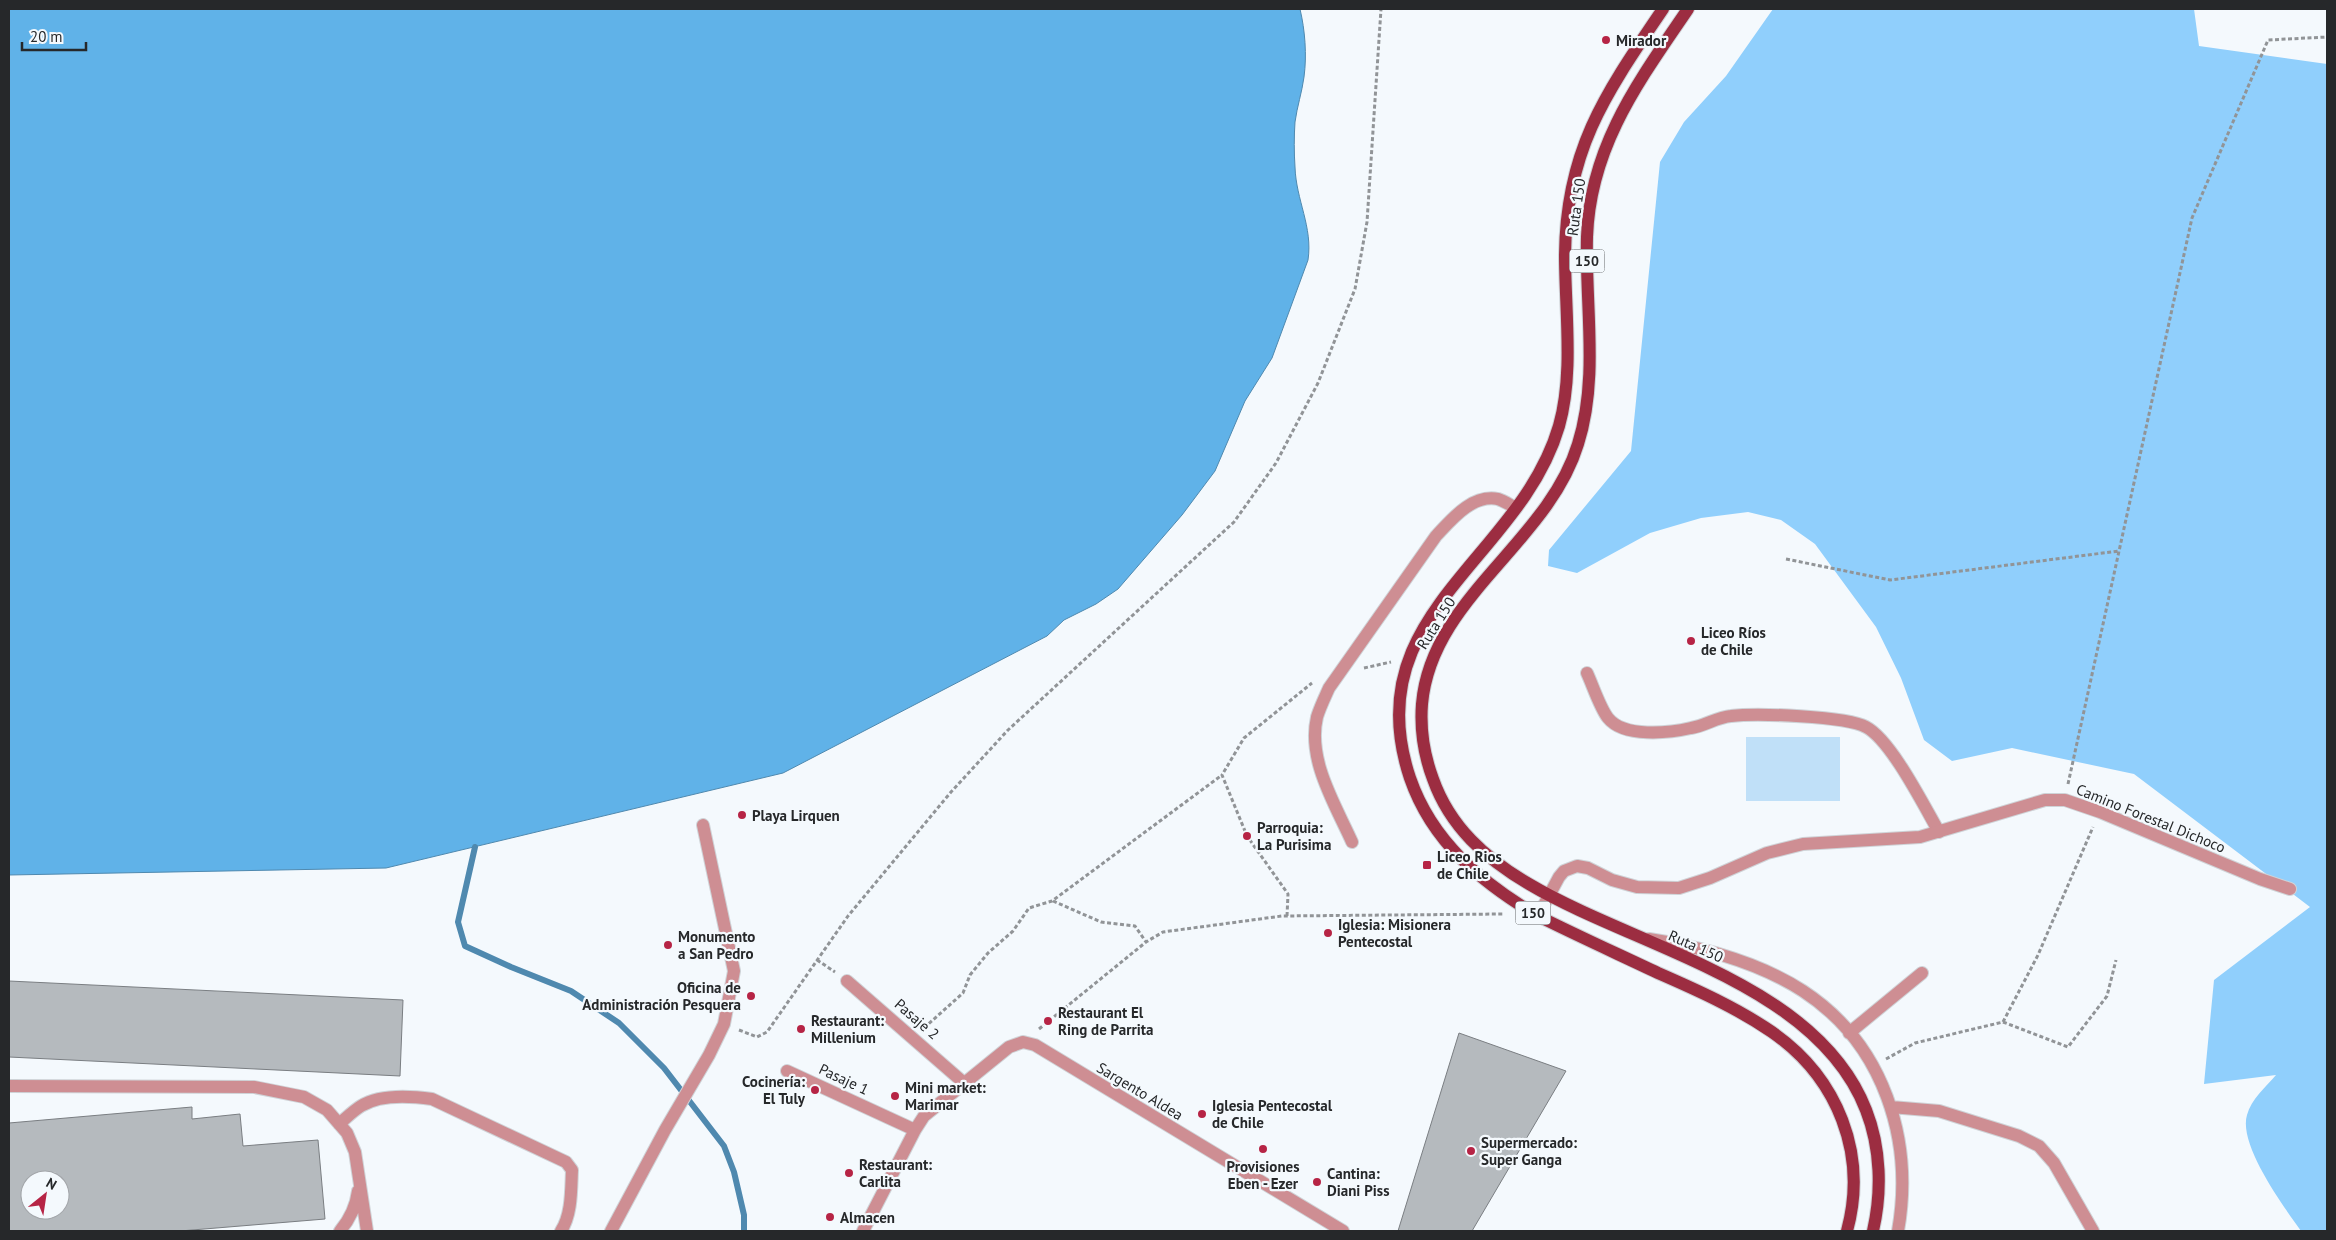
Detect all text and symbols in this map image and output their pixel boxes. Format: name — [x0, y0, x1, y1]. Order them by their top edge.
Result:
scale bar — [22, 20, 86, 52]
text: 20 m — [30, 27, 63, 46]
place label: Mirador — [1616, 31, 1667, 50]
marker: Mirador — [1600, 34, 1612, 46]
street label: Ruta 150 — [1563, 177, 1589, 237]
road number: 150 — [1570, 250, 1604, 272]
street label: Ruta 150 — [1413, 593, 1459, 653]
place label: Liceo Ríos de Chile — [1701, 623, 1766, 659]
marker: Liceo Ríos de Chile — [1685, 635, 1697, 647]
street label: Camino Forestal Dichoco — [2074, 779, 2228, 857]
place label: Playa Lirquen — [752, 806, 840, 825]
marker: Playa Lirquen — [736, 809, 748, 821]
place label: Parroquia: La Purisima — [1257, 818, 1331, 854]
marker: Parroquia: La Purisima — [1241, 830, 1253, 842]
place label: Liceo Rios de Chile — [1437, 847, 1502, 883]
marker: Liceo Rios de Chile — [1421, 859, 1433, 871]
road number: 150 — [1516, 901, 1550, 924]
place label: Iglesia: Misionera Pentecostal — [1338, 915, 1451, 951]
street label: Ruta 150 — [1666, 926, 1726, 966]
place label: Monumento a San Pedro — [678, 927, 755, 963]
marker: Iglesia: Misionera Pentecostal — [1322, 927, 1334, 939]
marker: Monumento a San Pedro — [662, 939, 674, 951]
place label: Oficina de Administración Pesquera — [582, 978, 741, 1014]
marker: Oficina de Administración Pesquera — [745, 990, 757, 1002]
street label: Pasaje 2 — [891, 994, 943, 1044]
place label: Restaurant El Ring de Parrita — [1058, 1003, 1153, 1039]
place label: Restaurant: Millenium — [811, 1011, 884, 1047]
marker: Restaurant El Ring de Parrita — [1042, 1015, 1054, 1027]
marker: Restaurant: Millenium — [795, 1023, 807, 1035]
street label: Sargento Aldea — [1093, 1058, 1187, 1124]
street label: Pasaje 1 — [816, 1059, 872, 1099]
place label: Cocinería: El Tuly — [742, 1072, 806, 1108]
place label: Mini market: Marimar — [905, 1078, 986, 1114]
marker: Cocinería: El Tuly — [809, 1084, 821, 1096]
marker: Mini market: Marimar — [889, 1090, 901, 1102]
place label: Iglesia Pentecostal de Chile — [1212, 1096, 1333, 1132]
marker: Iglesia Pentecostal de Chile — [1196, 1108, 1208, 1120]
place label: Supermercado: Super Ganga — [1481, 1133, 1577, 1169]
marker: Provisiones Eben - Ezer — [1257, 1143, 1269, 1155]
marker: Supermercado: Super Ganga — [1465, 1145, 1477, 1157]
place label: Restaurant: Carlita — [859, 1155, 932, 1191]
place label: Provisiones Eben - Ezer — [1226, 1157, 1300, 1193]
place label: Cantina: Diani Piss — [1327, 1164, 1389, 1200]
marker: Restaurant: Carlita — [843, 1167, 855, 1179]
north arrow — [20, 1170, 70, 1220]
text: N — [43, 1174, 60, 1194]
marker: Cantina: Diani Piss — [1311, 1176, 1323, 1188]
place label: Almacen — [840, 1208, 895, 1227]
marker: Almacen — [824, 1211, 836, 1223]

